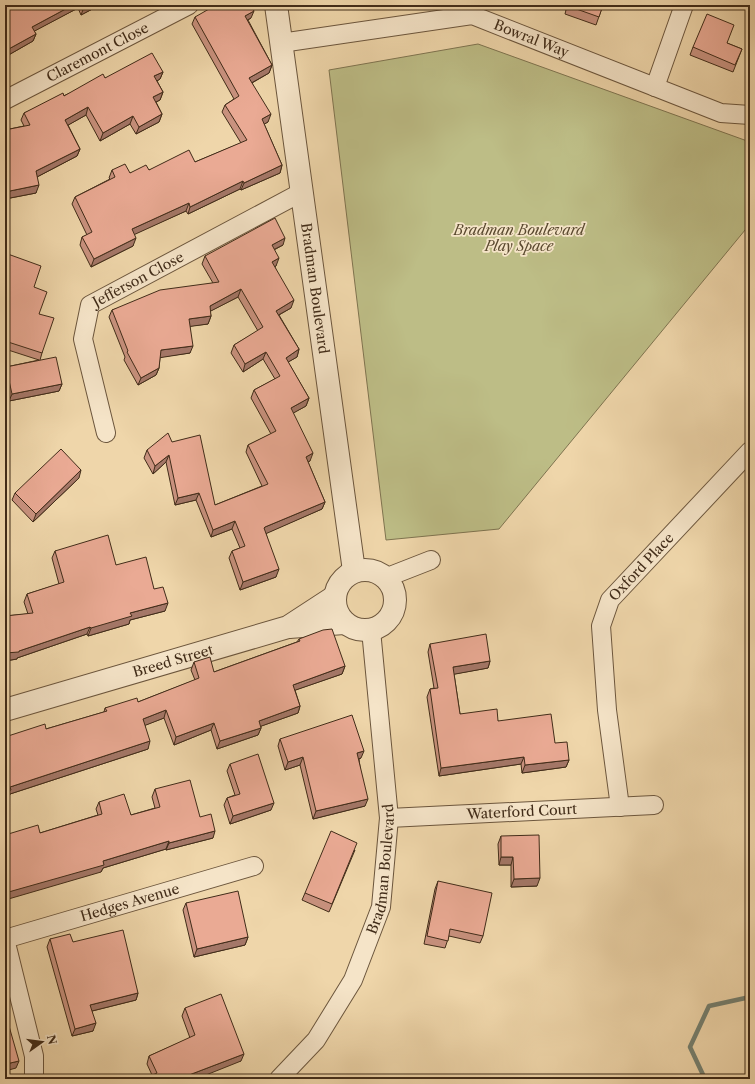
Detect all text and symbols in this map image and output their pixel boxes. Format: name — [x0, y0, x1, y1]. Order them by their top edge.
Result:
street label: Bowral Way — [491, 16, 572, 61]
street label: Claremont Close — [43, 18, 152, 86]
park label: Bradman Boulevard Play Space — [453, 221, 586, 255]
street label: Bradman Boulevard — [297, 222, 333, 355]
street label: Jefferson Close — [88, 248, 187, 312]
street label: Oxford Place — [605, 529, 678, 605]
street label: Breed Street — [131, 640, 215, 681]
street label: Waterford Court — [465, 800, 578, 823]
street label: Bradman Boulevard — [362, 803, 398, 937]
street label: Hedges Avenue — [78, 879, 182, 925]
north arrow — [22, 1022, 62, 1062]
text: N — [44, 1033, 60, 1046]

